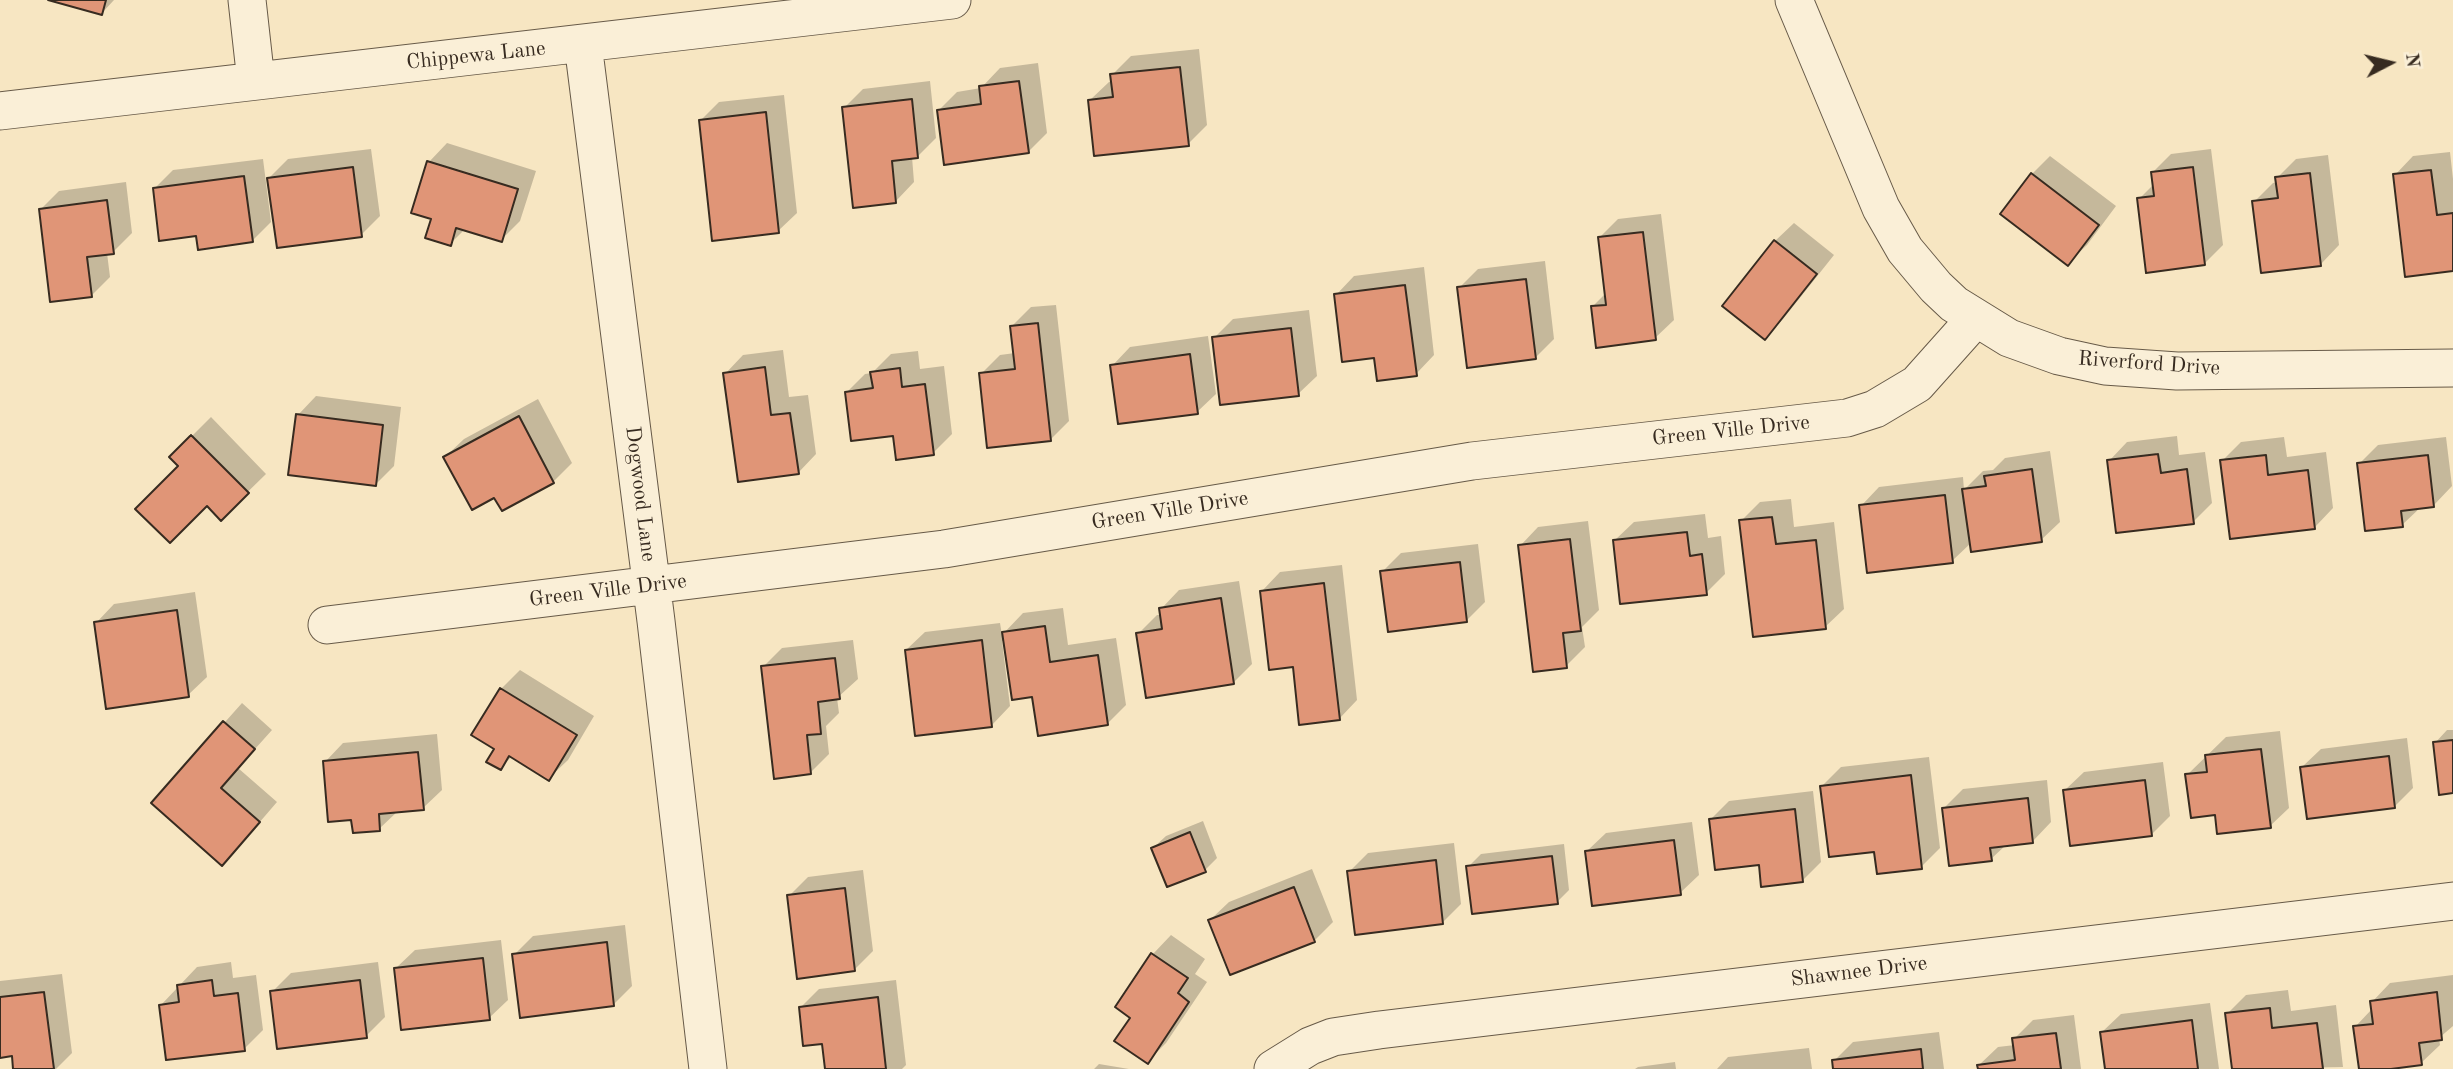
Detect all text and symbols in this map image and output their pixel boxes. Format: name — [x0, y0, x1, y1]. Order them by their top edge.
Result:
north arrow — [2355, 28, 2425, 98]
street label: Chippewa Lane — [405, 36, 547, 76]
text: N — [2401, 52, 2422, 69]
street label: Riverford Drive — [2077, 346, 2221, 382]
street label: Green Ville Drive — [1651, 410, 1811, 452]
street label: Dogwood Lane — [619, 425, 661, 563]
street label: Green Ville Drive — [1090, 486, 1250, 536]
street label: Green Ville Drive — [528, 569, 688, 613]
street label: Shawnee Drive — [1789, 951, 1929, 993]

